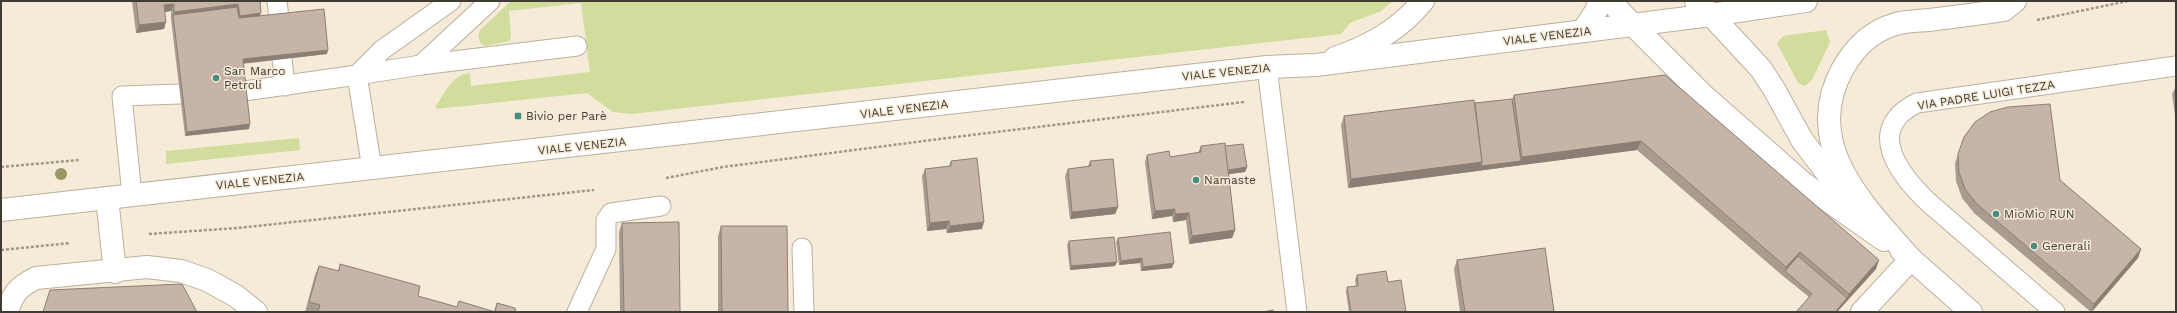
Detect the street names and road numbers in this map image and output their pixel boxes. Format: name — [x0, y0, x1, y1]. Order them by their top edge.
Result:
street label: VIALE VENEZIA — [1502, 24, 1592, 48]
street label: VIALE VENEZIA — [1181, 60, 1271, 84]
street label: VIA PADRE LUIGI TEZZA — [1916, 77, 2056, 113]
street label: VIALE VENEZIA — [859, 97, 949, 121]
street label: VIALE VENEZIA — [537, 134, 627, 158]
street label: VIALE VENEZIA — [215, 169, 305, 193]

